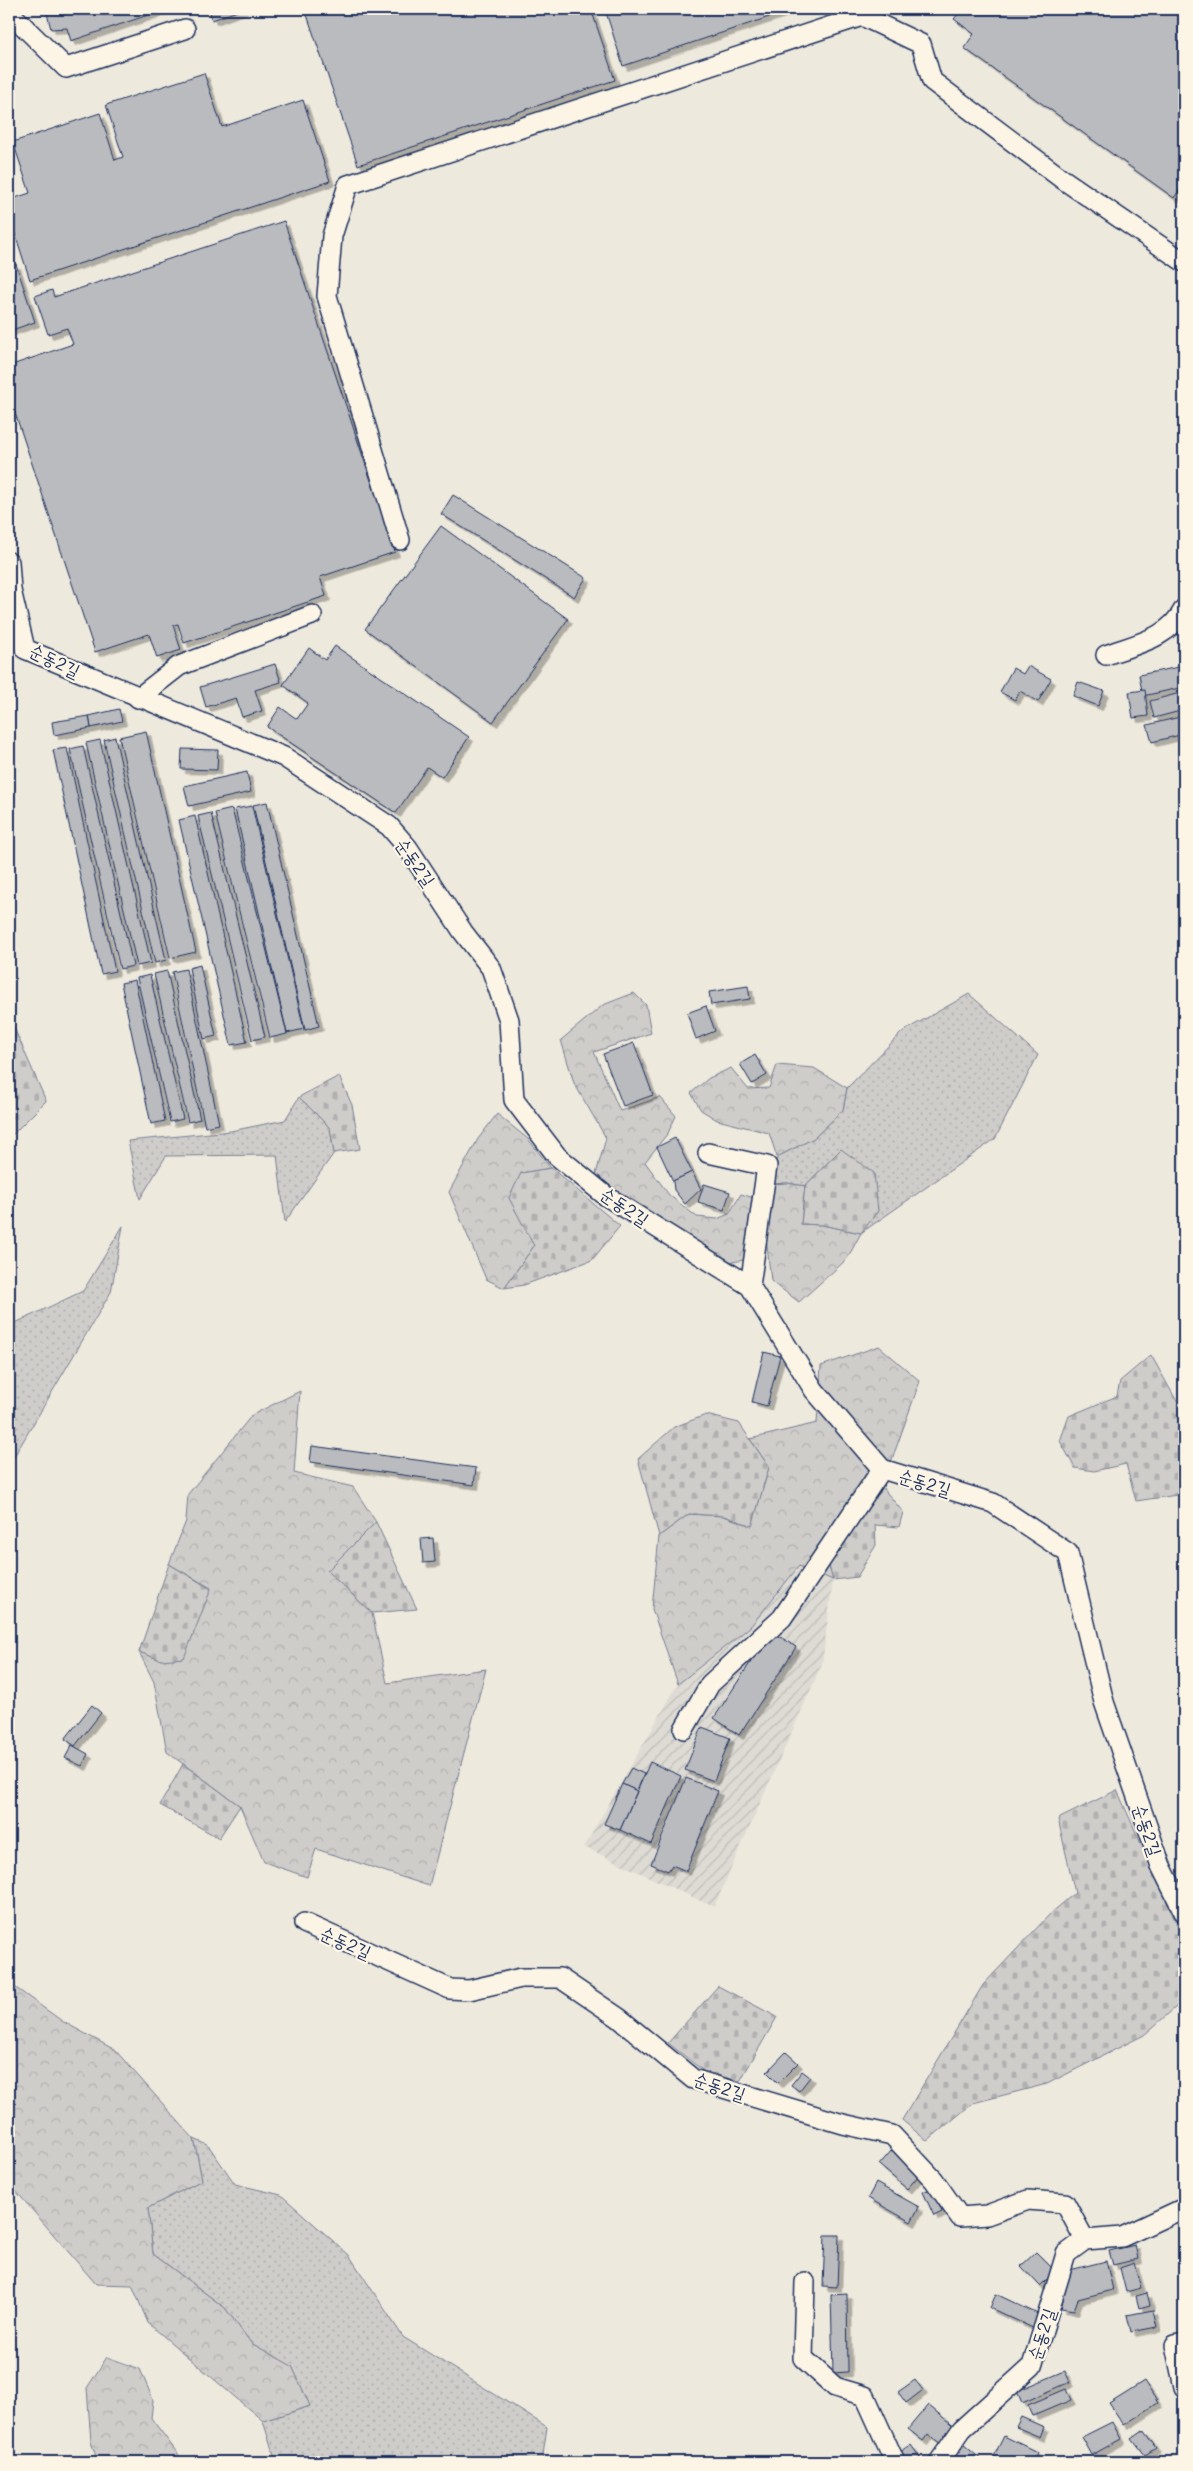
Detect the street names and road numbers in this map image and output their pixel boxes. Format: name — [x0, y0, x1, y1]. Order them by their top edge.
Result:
street label: 순동2길 — [26, 637, 85, 683]
street label: 순동2길 — [391, 833, 441, 891]
street label: 순동2길 — [596, 1181, 654, 1231]
street label: 순동2길 — [896, 1463, 955, 1501]
street label: 순동2길 — [1128, 1801, 1168, 1860]
street label: 순동2길 — [317, 1920, 376, 1964]
street label: 순동2길 — [691, 2066, 750, 2106]
street label: 순동2길 — [1021, 2304, 1061, 2363]

